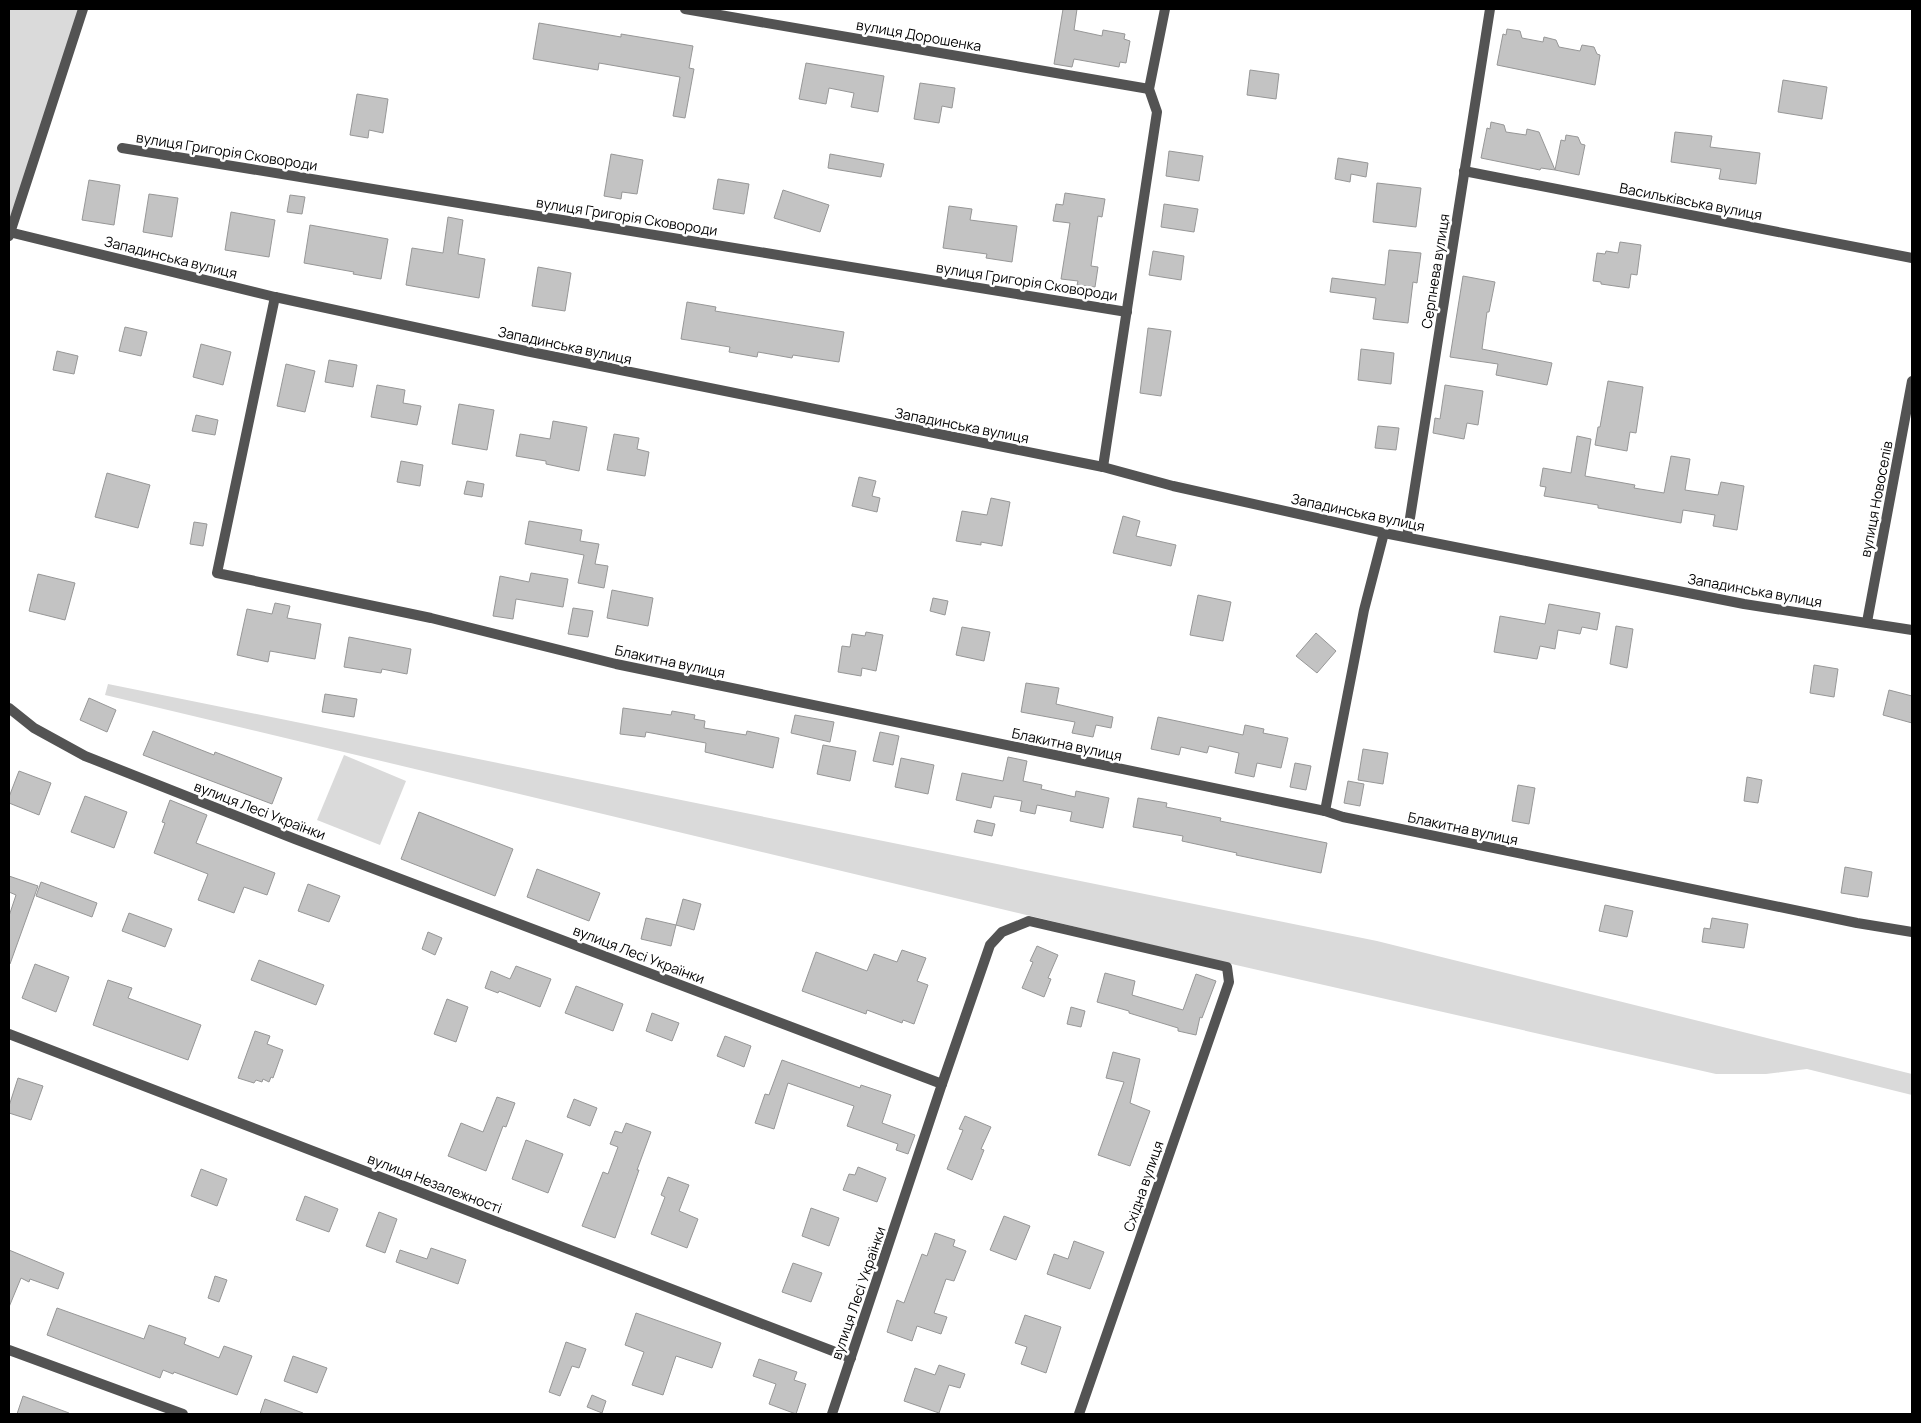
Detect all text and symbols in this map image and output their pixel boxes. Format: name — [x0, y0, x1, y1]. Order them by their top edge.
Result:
street label: вулиця Дорошенка — [855, 15, 983, 55]
street label: вулиця Григорія Сковороди — [135, 127, 319, 175]
street label: Васильківська вулиця — [1618, 178, 1764, 224]
street label: вулиця Григорія Сковороди — [535, 192, 719, 240]
street label: Серпнева вулиця — [1417, 212, 1453, 330]
street label: Западинська вулиця — [103, 231, 239, 283]
street label: вулиця Григорія Сковороди — [935, 257, 1119, 305]
street label: Западинська вулиця — [496, 322, 634, 368]
street label: Западинська вулиця — [893, 403, 1031, 447]
street label: вулиця Новоселів — [1855, 439, 1897, 559]
street label: Западинська вулиця — [1289, 489, 1427, 535]
street label: Западинська вулиця — [1686, 569, 1824, 611]
street label: Блакитна вулиця — [613, 640, 727, 682]
street label: Блакитна вулиця — [1010, 723, 1124, 765]
street label: вулиця Лесі Українки — [191, 776, 329, 844]
street label: Блакитна вулиця — [1406, 807, 1520, 849]
street label: вулиця Лесі Українки — [570, 920, 708, 988]
street label: Східна вулиця — [1119, 1138, 1167, 1234]
street label: вулиця Незалежності — [365, 1149, 505, 1217]
street label: вулиця Лесі Українки — [826, 1224, 890, 1362]

